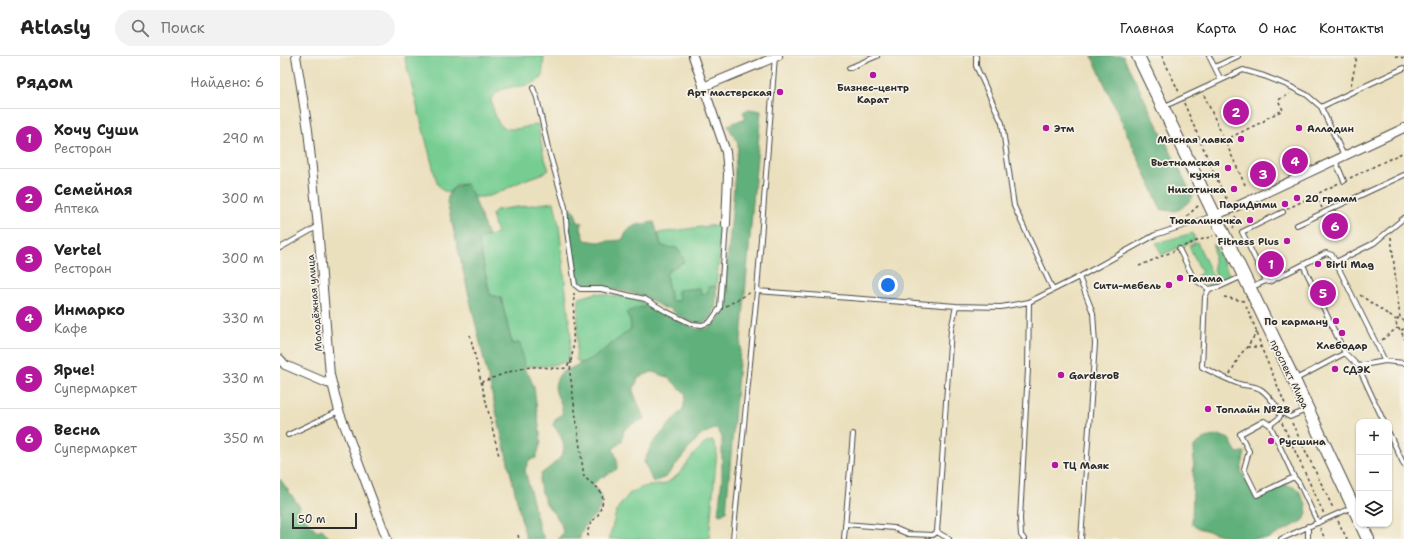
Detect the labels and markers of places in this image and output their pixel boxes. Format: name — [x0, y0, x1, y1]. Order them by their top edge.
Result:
marker: Бизнес-центр Карат — [868, 70, 878, 80]
place label: Бизнес-центр Карат — [837, 81, 909, 106]
place label: Арт мастерская — [687, 86, 772, 99]
marker: Арт мастерская — [775, 87, 785, 97]
pin: 2 — [1223, 97, 1249, 127]
place label: Этм — [1054, 122, 1075, 135]
place label: Алладин — [1307, 122, 1354, 135]
marker: Этм — [1041, 123, 1051, 133]
marker: Алладин — [1294, 123, 1304, 133]
place label: Мясная лавка — [1157, 133, 1233, 146]
marker: Мясная лавка — [1236, 134, 1246, 144]
pin: 4 — [1282, 146, 1308, 176]
place label: Вьетнамская кухня — [1151, 156, 1220, 181]
pin: 3 — [1250, 159, 1276, 189]
marker: Вьетнамская кухня — [1223, 163, 1233, 173]
place label: Никотинка — [1168, 183, 1226, 196]
marker: Никотинка — [1229, 184, 1239, 194]
place label: 20 грамм — [1305, 192, 1358, 205]
marker: 20 грамм — [1292, 193, 1302, 203]
place label: ПариДыми — [1219, 198, 1277, 211]
marker: ПариДыми — [1280, 199, 1290, 209]
pin: 6 — [1322, 211, 1348, 241]
place label: Тюкалиночка — [1170, 214, 1242, 227]
marker: Тюкалиночка — [1245, 215, 1255, 225]
place label: Fitness Plus — [1218, 235, 1279, 248]
marker: Fitness Plus — [1282, 236, 1292, 246]
pin: 1 — [1258, 249, 1284, 279]
place label: Birli Mag — [1326, 258, 1374, 271]
marker: Birli Mag — [1313, 259, 1323, 269]
place label: Гамма — [1188, 272, 1223, 285]
marker: Гамма — [1175, 273, 1185, 283]
pin: 5 — [1310, 278, 1336, 308]
place label: Сити-мебель — [1093, 279, 1161, 292]
marker: Сити-мебель — [1164, 280, 1174, 290]
place label: По карману — [1264, 315, 1328, 328]
marker: По карману — [1331, 316, 1341, 326]
marker: Хлебодар — [1337, 328, 1347, 338]
place label: Хлебодар — [1317, 339, 1367, 352]
place label: СДЭК — [1343, 363, 1370, 376]
marker: СДЭК — [1330, 364, 1340, 374]
place label: GarderoB — [1069, 369, 1119, 382]
marker: GarderoB — [1056, 370, 1066, 380]
place label: Топлайн №28 — [1216, 403, 1290, 416]
marker: Топлайн №28 — [1203, 404, 1213, 414]
place label: Русшина — [1279, 435, 1326, 448]
marker: Русшина — [1266, 436, 1276, 446]
place label: ТЦ Маяк — [1063, 459, 1110, 472]
marker: ТЦ Маяк — [1050, 460, 1060, 470]

